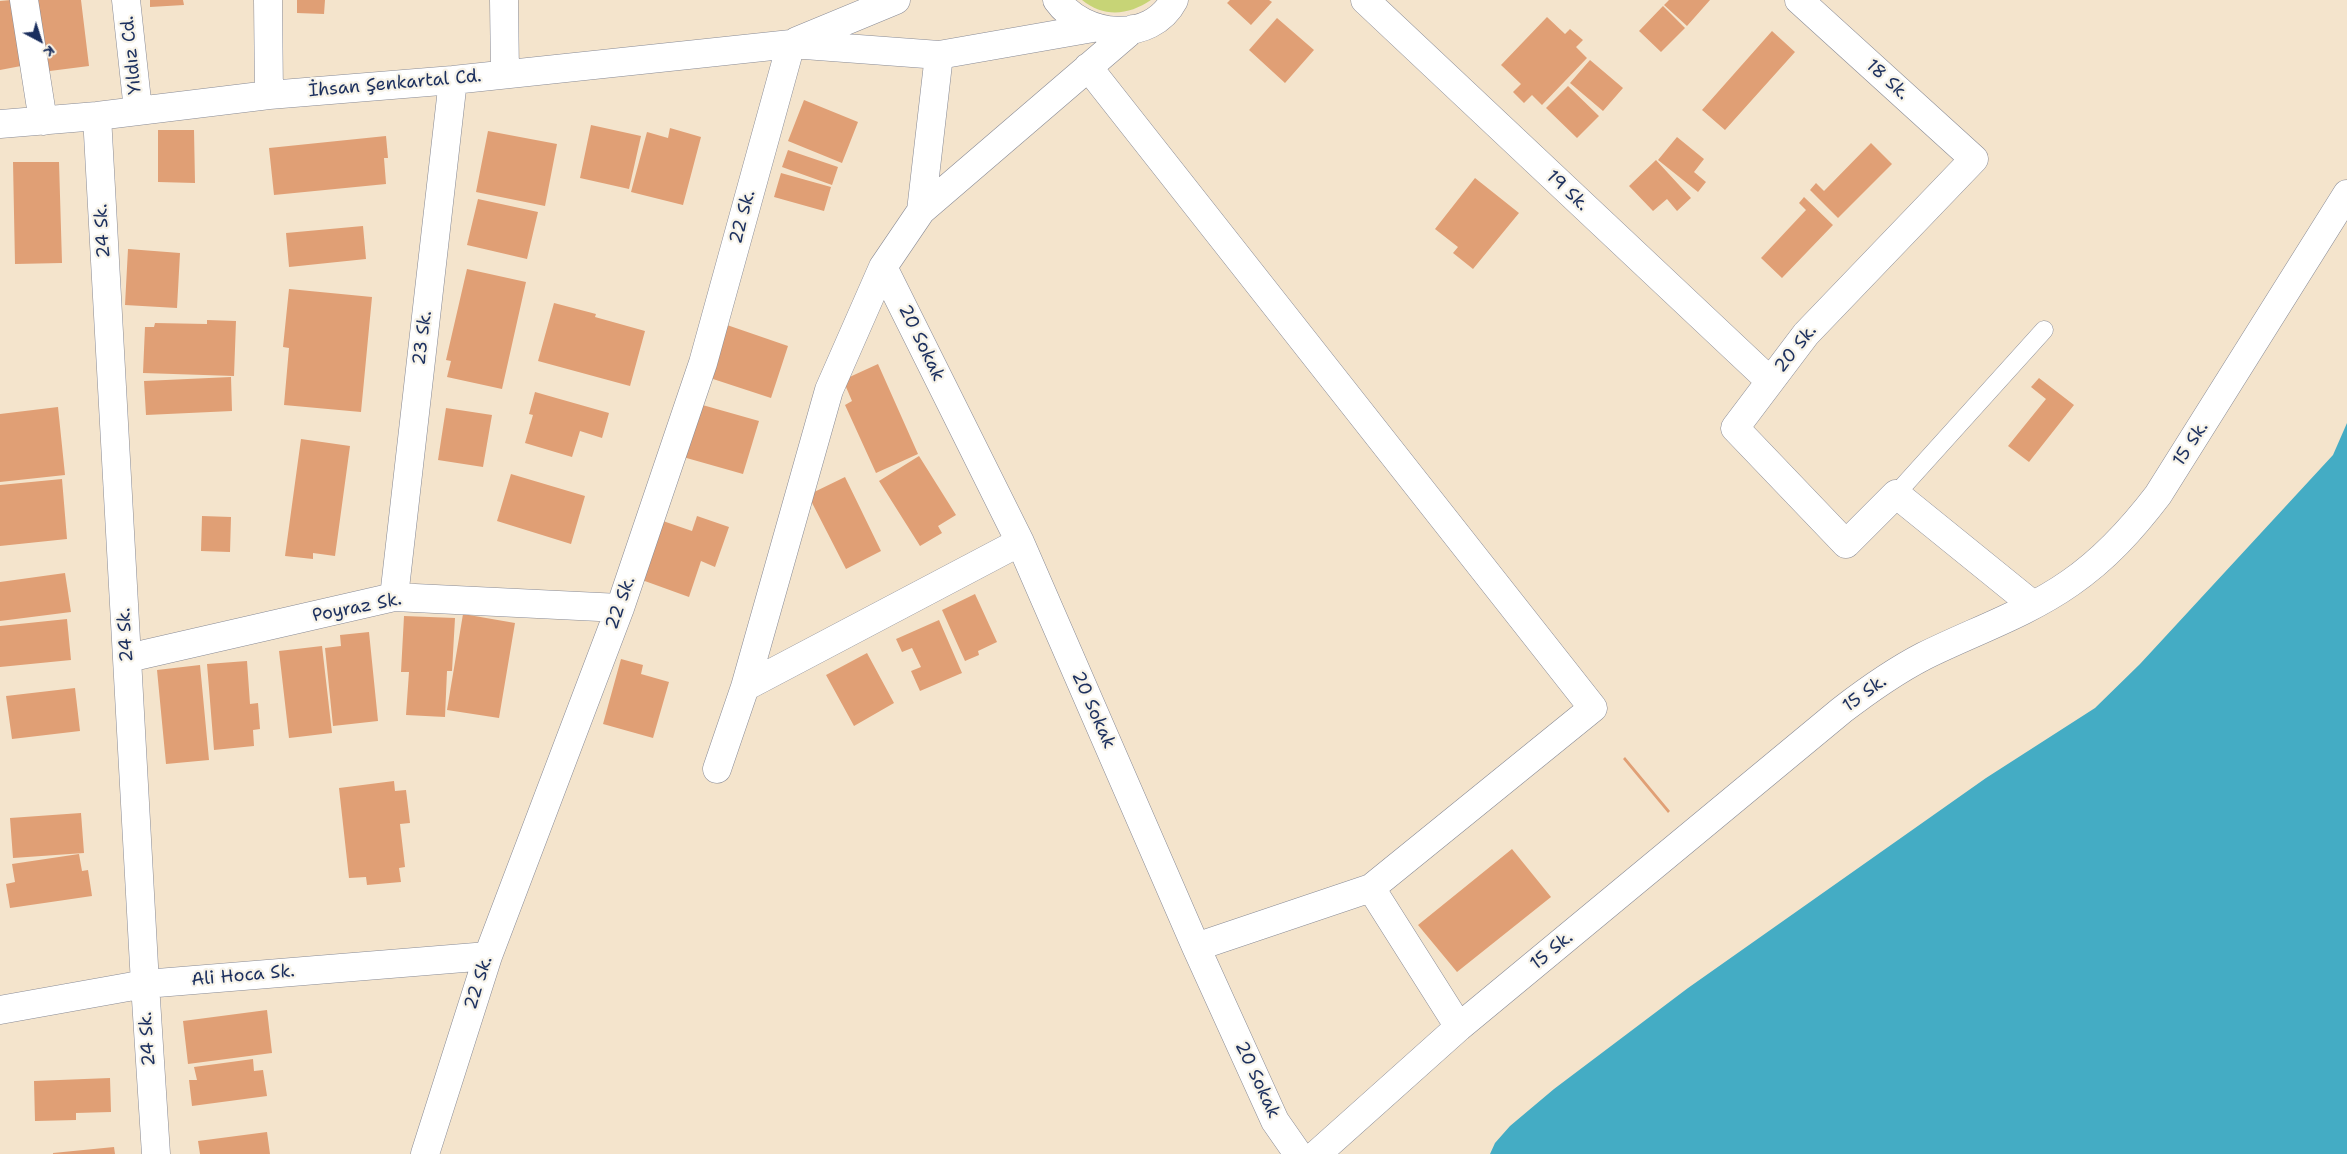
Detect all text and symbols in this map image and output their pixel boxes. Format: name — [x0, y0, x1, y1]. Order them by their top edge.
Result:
north arrow — [15, 15, 65, 65]
street label: Yıldız Cd. — [117, 15, 147, 95]
text: K — [40, 42, 59, 61]
street label: 18 Sk. — [1861, 55, 1913, 105]
street label: İhsan Şenkartal Cd. — [308, 66, 482, 102]
street label: 19 Sk. — [1541, 166, 1593, 216]
street label: 22 Sk. — [725, 188, 761, 246]
street label: 24 Sk. — [91, 203, 115, 259]
street label: 20 Sokak — [893, 301, 949, 385]
street label: 23 Sk. — [409, 309, 437, 367]
street label: 20 Sk. — [1770, 321, 1822, 377]
street label: 15 Sk. — [2169, 418, 2213, 470]
street label: 22 Sk. — [601, 574, 641, 632]
street label: Poyraz Sk. — [311, 589, 403, 627]
street label: 24 Sk. — [114, 607, 138, 663]
street label: 20 Sokak — [1066, 668, 1120, 752]
street label: 15 Sk. — [1839, 671, 1891, 717]
street label: 15 Sk. — [1526, 927, 1578, 975]
street label: 22 Sk. — [460, 954, 498, 1012]
street label: Ali Hoca Sk. — [190, 961, 296, 991]
street label: 24 Sk. — [135, 1011, 161, 1067]
street label: 20 Sokak — [1230, 1038, 1284, 1122]

